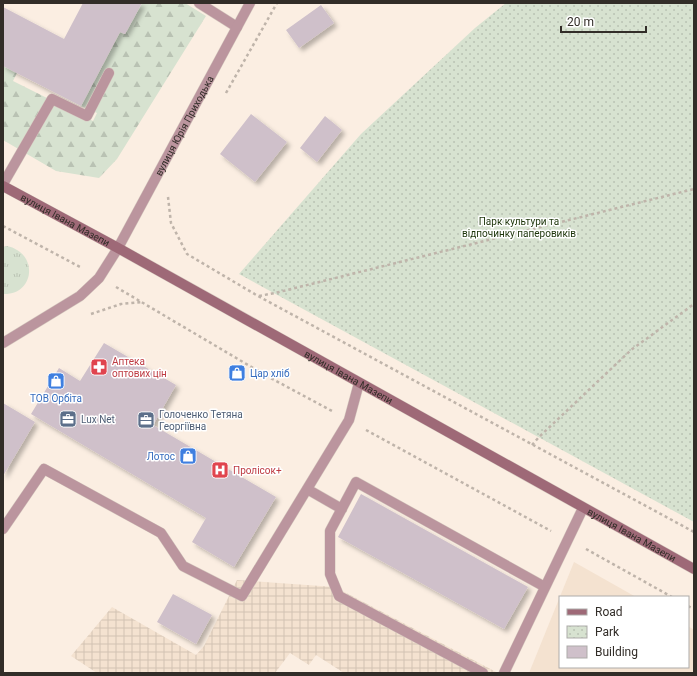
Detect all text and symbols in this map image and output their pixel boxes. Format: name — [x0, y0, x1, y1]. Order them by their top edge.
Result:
scale bar — [561, 8, 646, 34]
text: 20 m — [567, 15, 594, 29]
street label: вулиця Юрія Приходька — [153, 74, 215, 177]
street label: вулиця Івана Мазепи — [19, 191, 112, 248]
park label: Парк культури та відпочинку паперовиків — [462, 216, 576, 239]
street label: вулиця Івана Мазепи — [303, 348, 395, 406]
place label: Аптека оптових цін — [112, 356, 167, 379]
pharmacy icon: Аптека оптових цін — [89, 357, 109, 377]
shop icon: Цар хліб — [227, 363, 247, 383]
place label: Цар хліб — [250, 368, 290, 379]
shop icon: ТОВ Орбіта — [46, 371, 66, 391]
place label: ТОВ Орбіта — [30, 393, 82, 404]
office icon: Lux Net — [58, 409, 78, 429]
place label: Голоченко Тетяна Георгіївна — [159, 409, 243, 432]
office icon: Голоченко Тетяна Георгіївна — [136, 410, 156, 430]
place label: Lux Net — [81, 414, 115, 425]
shop icon: Лотос — [178, 446, 198, 466]
place label: Лотос — [147, 451, 175, 462]
hospital icon: Пролісок+ — [210, 460, 230, 480]
place label: Пролісок+ — [233, 465, 282, 476]
street label: вулиця Івана Мазепи — [586, 505, 678, 564]
legend — [559, 596, 689, 668]
text: Road — [595, 605, 623, 619]
text: Park — [595, 625, 620, 639]
text: Building — [595, 645, 638, 659]

